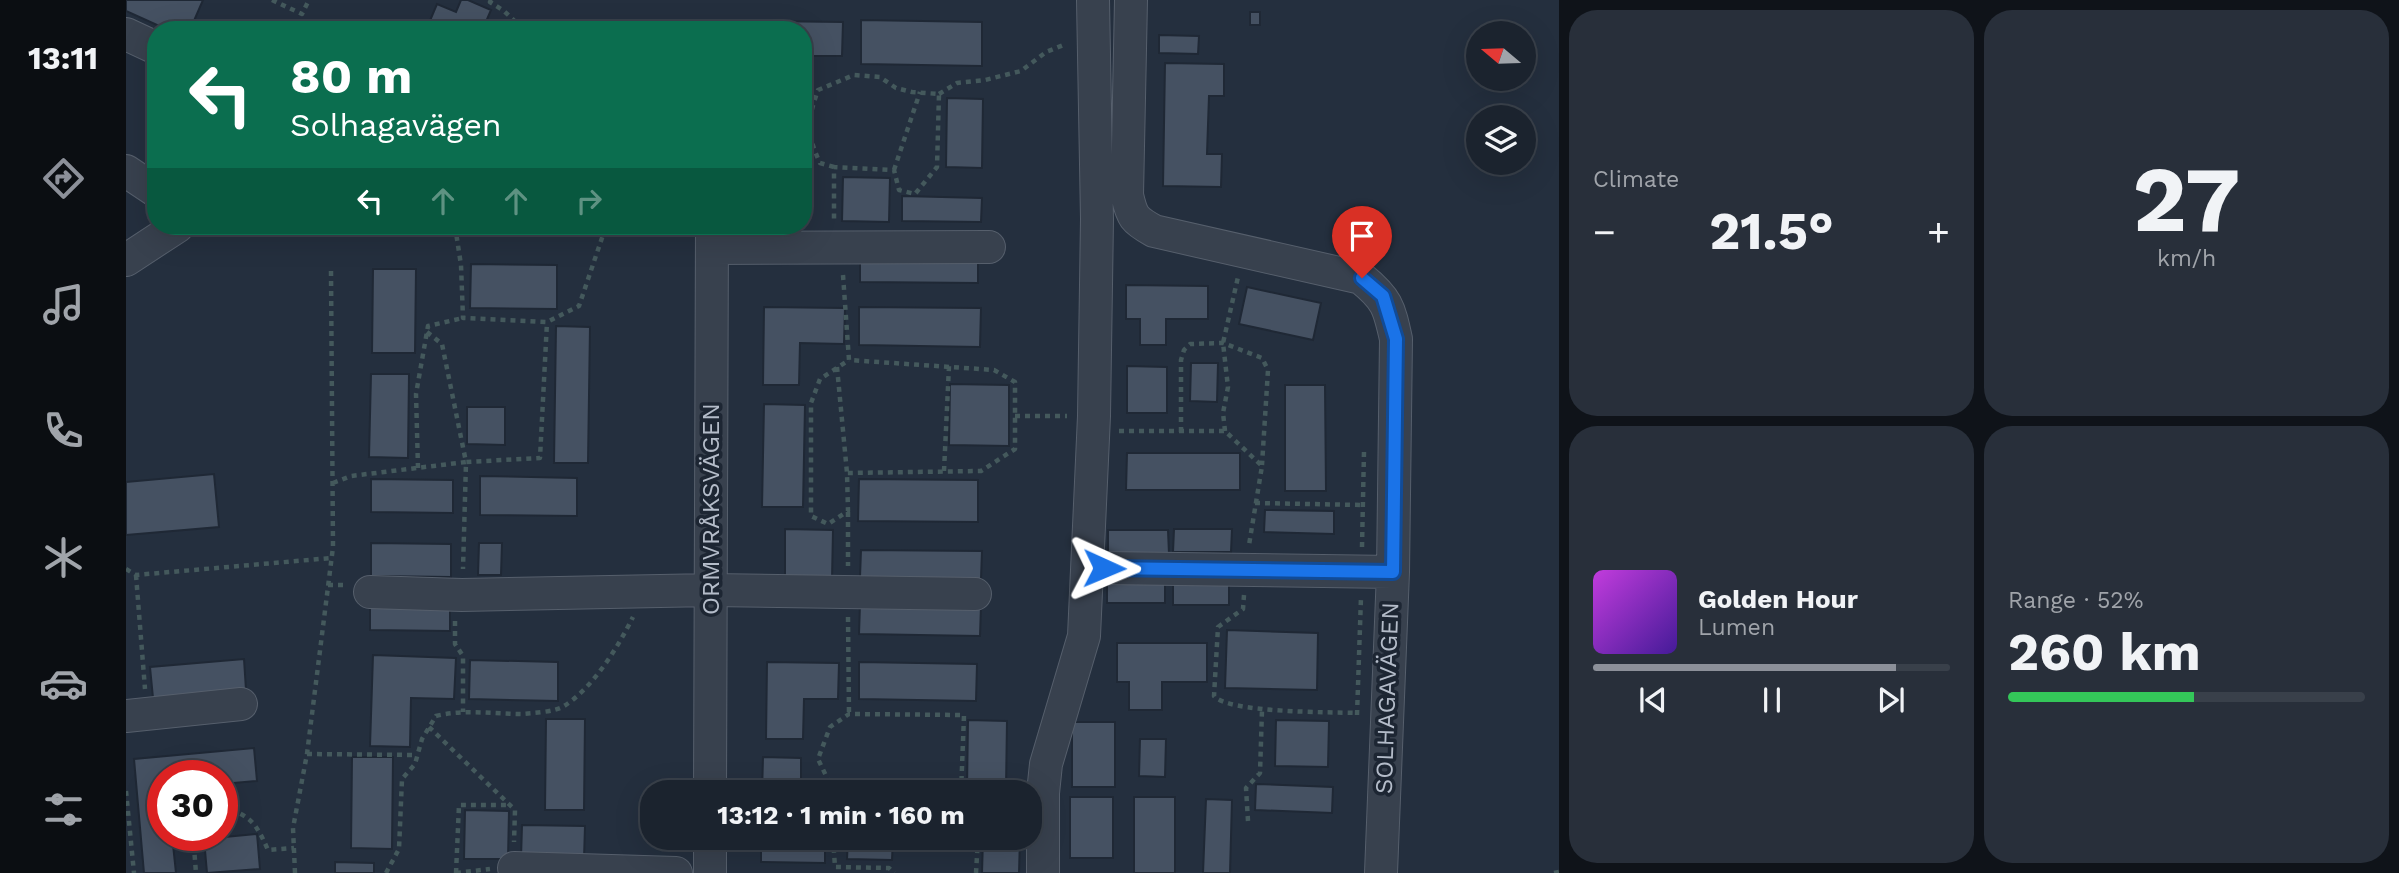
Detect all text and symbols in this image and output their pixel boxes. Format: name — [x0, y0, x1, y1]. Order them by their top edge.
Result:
north arrow — [1466, 21, 1536, 91]
map controls — [1466, 21, 1536, 175]
text: 13:11 — [28, 39, 98, 77]
text: 80 m — [290, 47, 412, 105]
icon: left — [175, 49, 266, 140]
button: layers — [1466, 105, 1536, 175]
text: Solhagavägen — [290, 106, 502, 144]
text: 27 — [2133, 146, 2240, 253]
icon: directions — [39, 154, 88, 203]
text: Climate — [1593, 166, 1679, 193]
icon: left — [351, 182, 389, 220]
icon: ahead — [424, 182, 462, 220]
icon: ahead — [497, 182, 535, 220]
icon: right — [570, 182, 608, 220]
text: 21.5° — [1709, 201, 1834, 262]
pin — [1332, 206, 1392, 278]
text: − — [1593, 210, 1616, 254]
text: + — [1927, 210, 1950, 254]
icon: arrive — [1343, 217, 1381, 255]
text: km/h — [2157, 245, 2216, 272]
icon: music — [39, 280, 88, 329]
street label: ORMVRÅKSVÄGEN — [697, 403, 725, 615]
icon: phone — [39, 406, 88, 455]
position arrow — [1067, 531, 1141, 605]
icon: climate — [39, 533, 88, 582]
text: Golden Hour — [1698, 584, 1858, 614]
text: Range · 52% — [2008, 587, 2143, 614]
street label: SOLHAGAVÄGEN — [1370, 602, 1404, 794]
text: Lumen — [1698, 614, 1775, 641]
text: 260 km — [2008, 622, 2201, 683]
icon: car — [39, 659, 88, 708]
icon: previous — [1634, 681, 1672, 719]
icon: pause — [1753, 681, 1791, 719]
icon: next — [1872, 681, 1910, 719]
speed limit sign: 30 — [147, 760, 238, 851]
icon: filters — [39, 785, 88, 834]
text: 13:12 · 1 min · 160 m — [717, 800, 965, 830]

